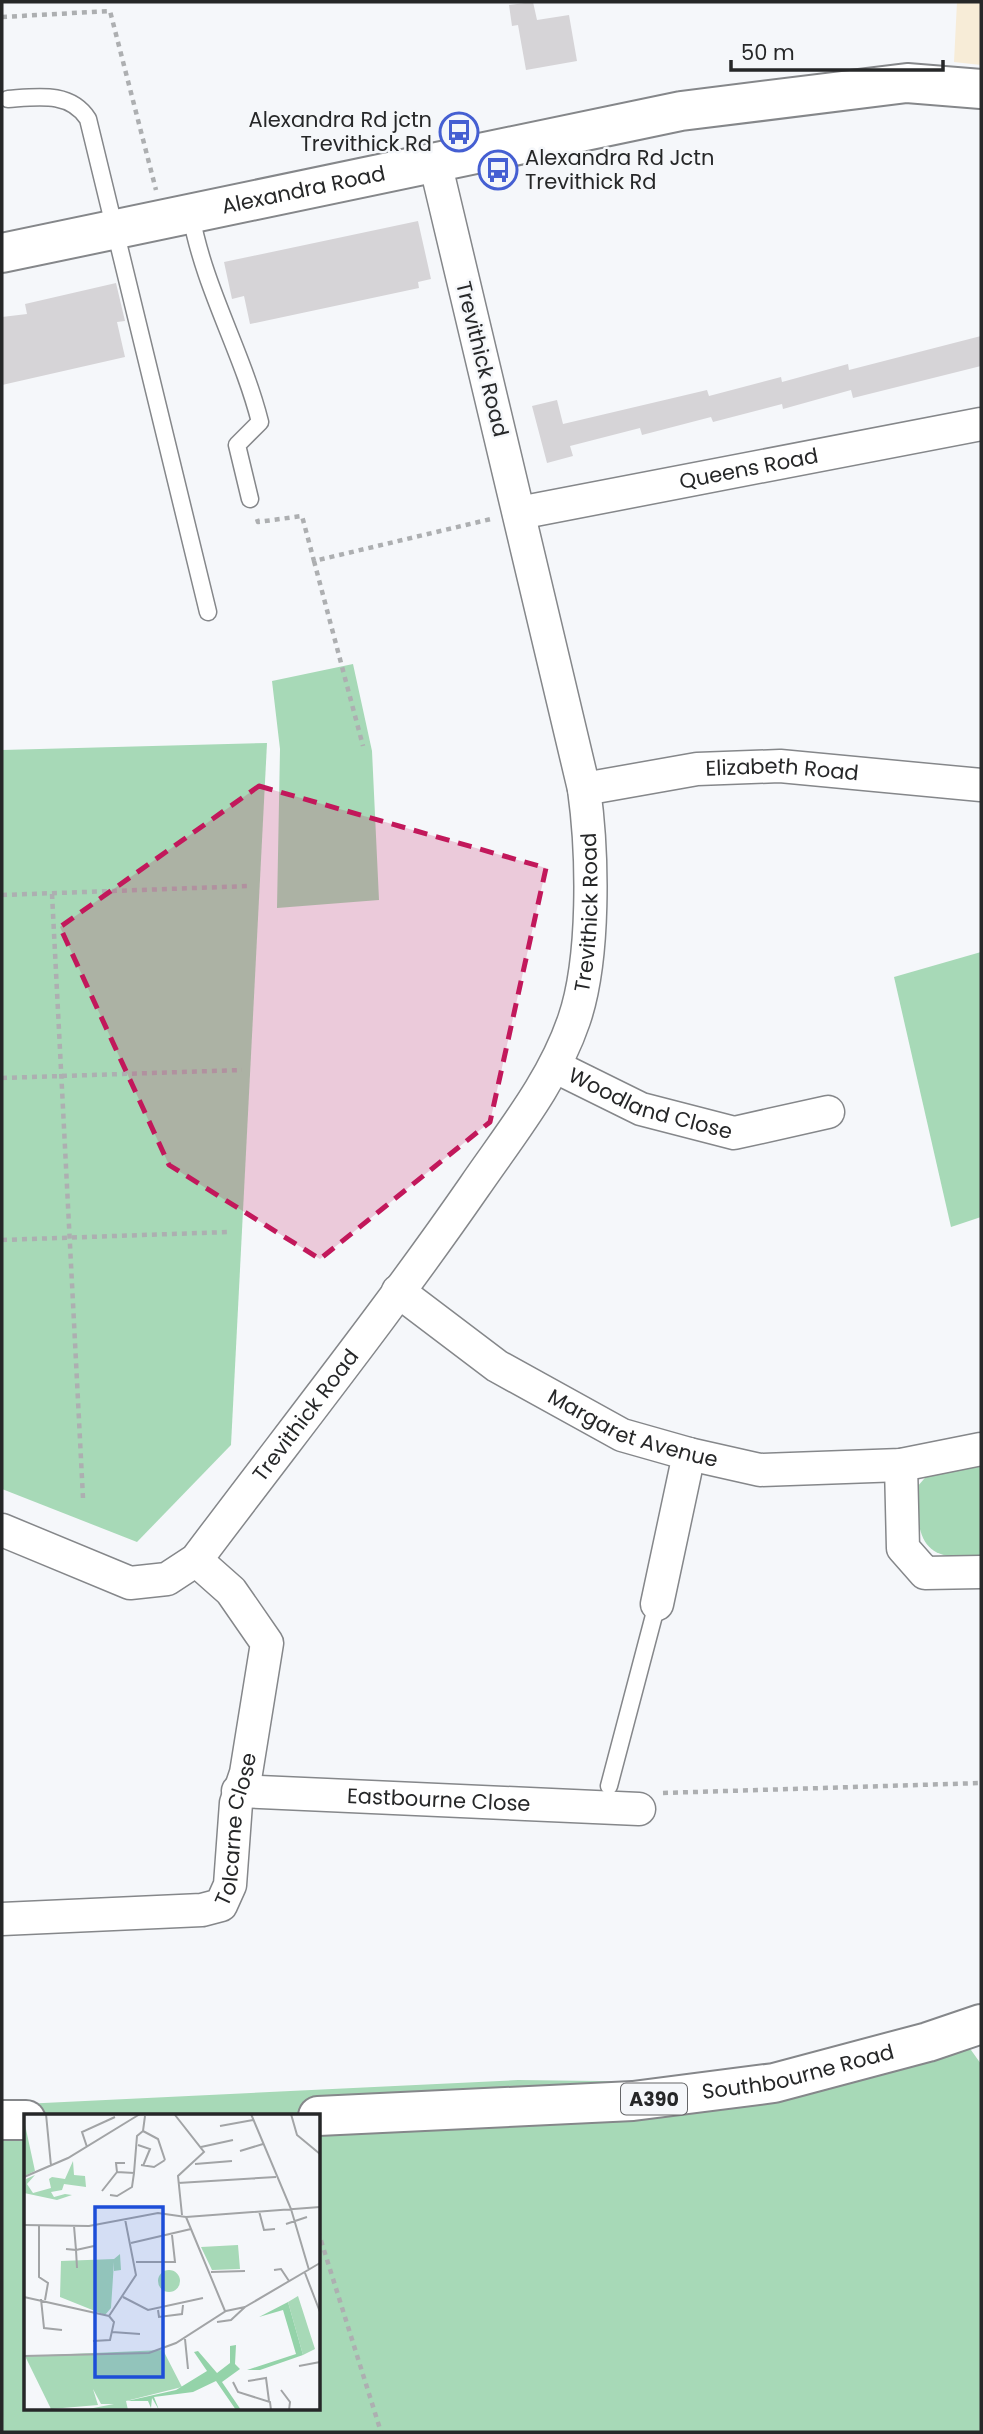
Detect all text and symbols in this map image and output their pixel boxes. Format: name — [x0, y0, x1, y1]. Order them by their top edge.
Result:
scale bar — [731, 28, 943, 72]
text: 50 m — [741, 38, 795, 67]
place label: Alexandra Rd jctn Trevithick Rd — [249, 105, 432, 158]
bus stop icon: Alexandra Rd jctn Trevithick Rd — [438, 111, 480, 153]
place label: Alexandra Rd Jctn Trevithick Rd — [525, 143, 714, 196]
bus stop icon: Alexandra Rd Jctn Trevithick Rd — [477, 149, 519, 191]
street label: Alexandra Road — [219, 158, 388, 221]
street label: Trevithick Road — [449, 278, 516, 440]
street label: Queens Road — [677, 441, 821, 496]
street label: Elizabeth Road — [705, 751, 860, 787]
street label: Trevithick Road — [567, 832, 604, 995]
street label: Woodland Close — [564, 1060, 736, 1146]
street label: Trevithick Road — [246, 1343, 365, 1487]
street label: Margaret Avenue — [543, 1382, 721, 1474]
street label: Tolcarne Close — [207, 1751, 263, 1910]
street label: Eastbourne Close — [347, 1781, 531, 1818]
street label: Southbourne Road — [700, 2037, 897, 2106]
road number: A390 — [621, 2084, 687, 2114]
inset map — [24, 2114, 320, 2410]

